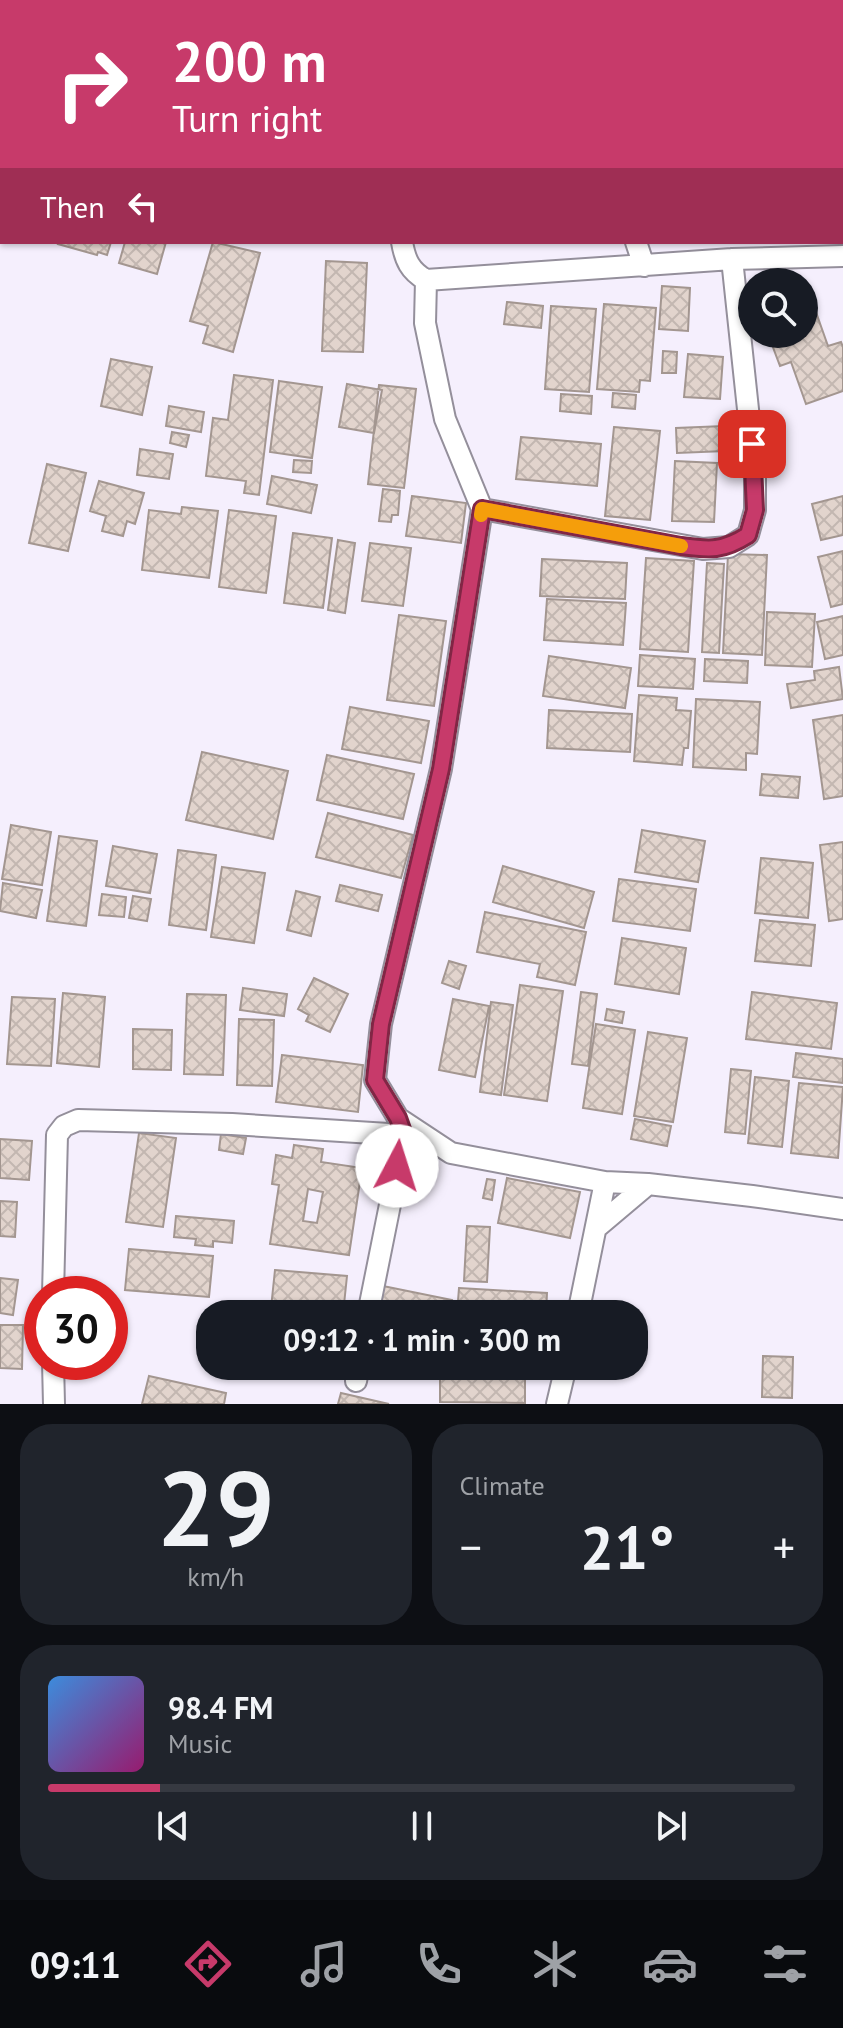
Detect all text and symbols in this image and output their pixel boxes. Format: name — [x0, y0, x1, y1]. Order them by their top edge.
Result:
text: 200 m — [172, 25, 327, 97]
icon: right — [40, 32, 144, 136]
text: Turn right — [172, 95, 322, 142]
icon: left — [121, 184, 165, 228]
text: Then — [40, 187, 105, 226]
map controls — [738, 268, 818, 348]
button: search — [738, 268, 818, 348]
pin — [718, 410, 786, 478]
icon: arrive — [730, 422, 774, 466]
position arrow — [355, 1124, 439, 1208]
speed limit sign: 30 — [24, 1276, 128, 1380]
text: 09:12 · 1 min · 300 m — [283, 1320, 561, 1359]
text: 29 — [157, 1440, 275, 1575]
text: Climate — [460, 1469, 545, 1502]
text: 21° — [580, 1508, 674, 1586]
text: − — [460, 1518, 482, 1575]
text: + — [773, 1518, 795, 1575]
text: km/h — [187, 1560, 244, 1593]
text: 98.4 FM — [168, 1688, 273, 1727]
text: Music — [168, 1727, 232, 1760]
icon: previous — [151, 1804, 195, 1848]
icon: pause — [400, 1804, 444, 1848]
icon: next — [649, 1804, 693, 1848]
icon: directions — [180, 1936, 236, 1992]
icon: music — [296, 1936, 352, 1992]
icon: phone — [411, 1936, 467, 1992]
icon: climate — [527, 1936, 583, 1992]
icon: car — [642, 1936, 698, 1992]
icon: filters — [757, 1936, 813, 1992]
text: 09:11 — [30, 1941, 121, 1988]

